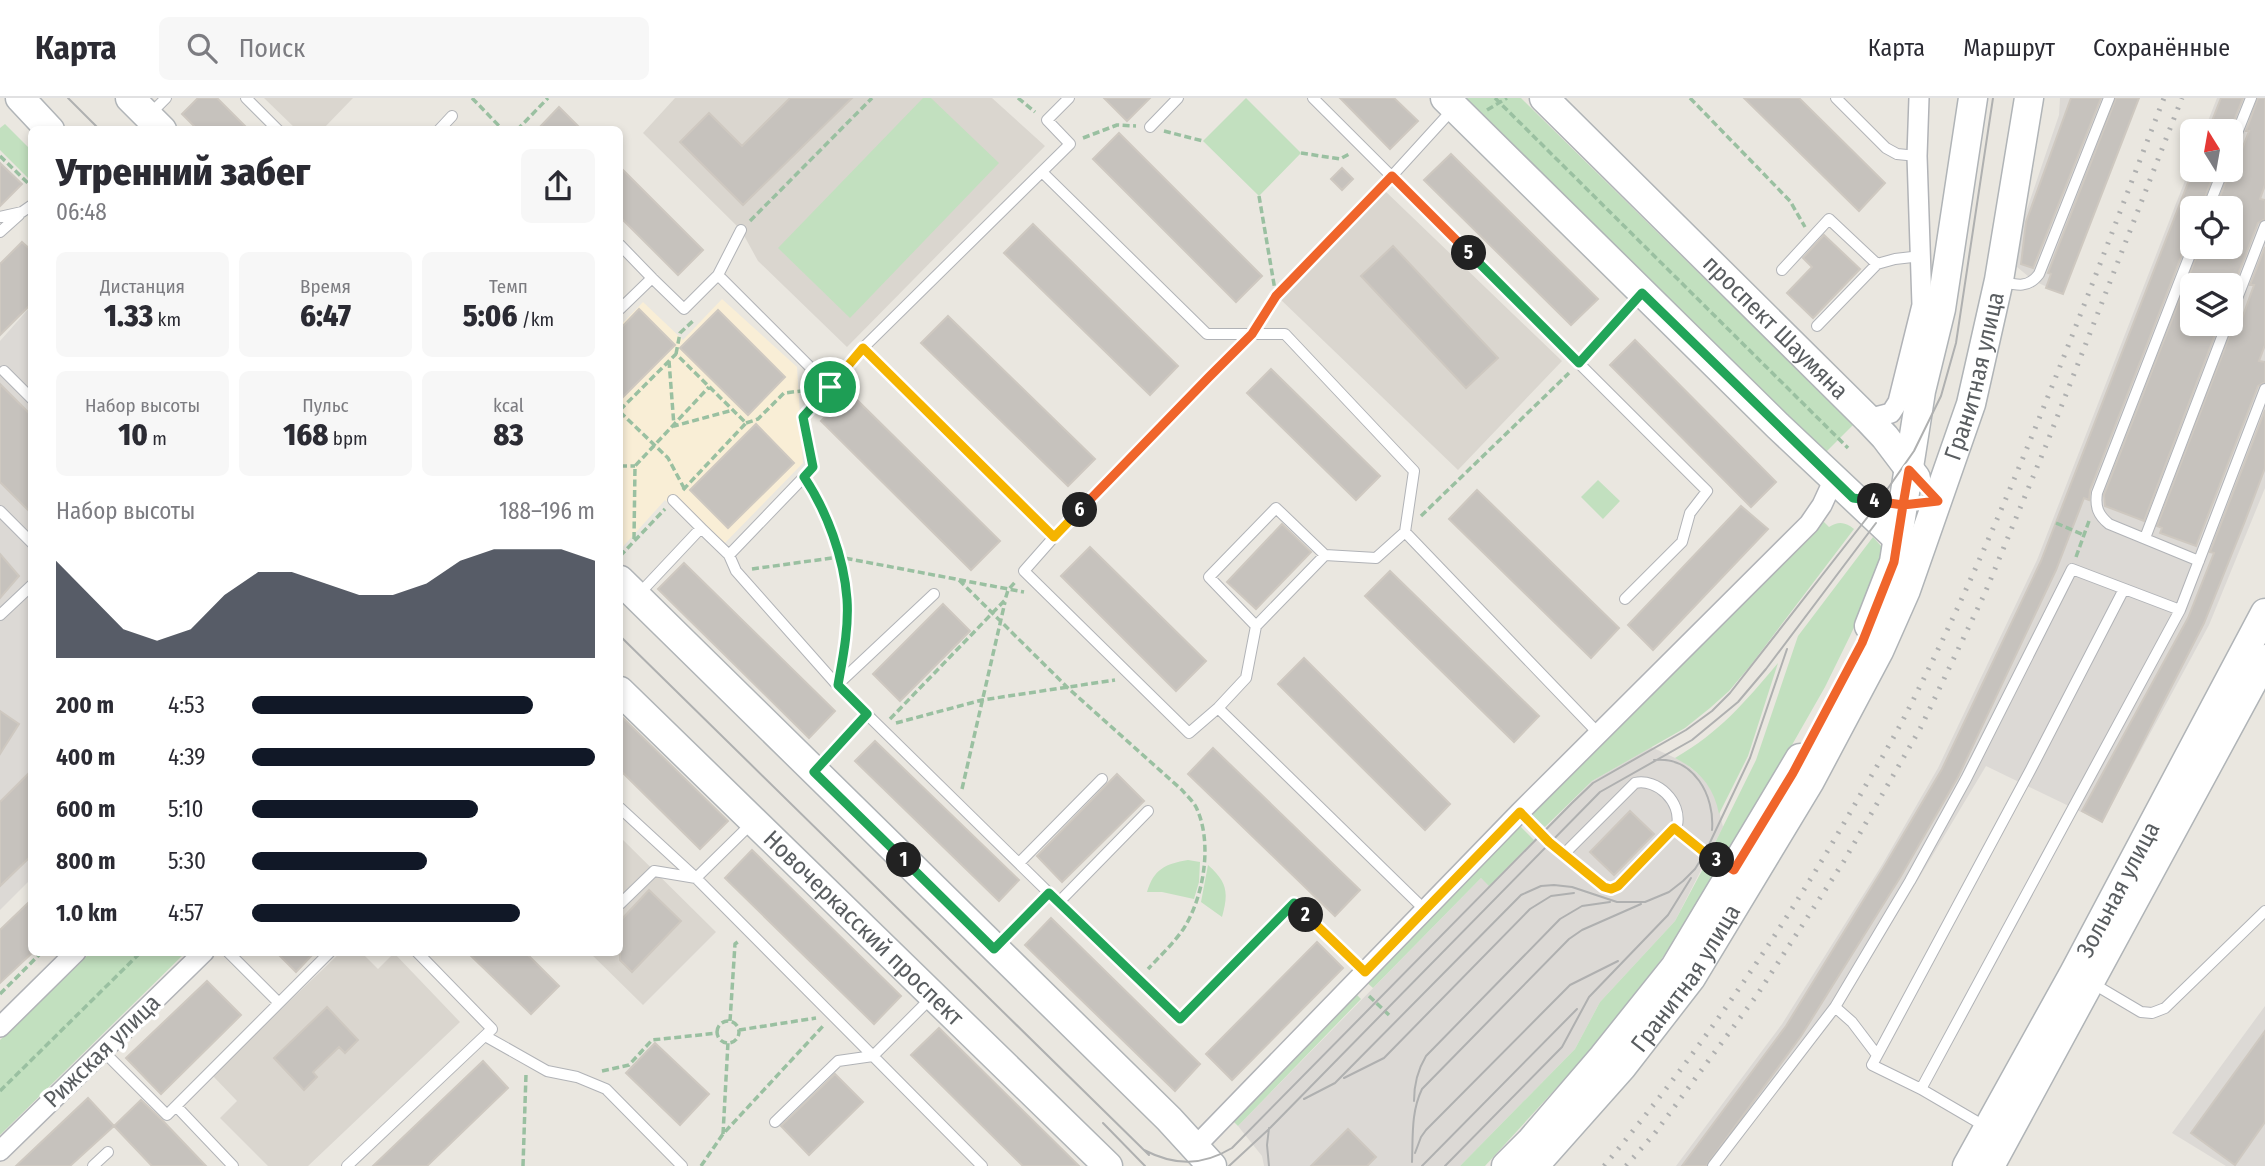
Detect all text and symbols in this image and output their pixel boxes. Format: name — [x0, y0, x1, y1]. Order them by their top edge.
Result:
search box — [159, 17, 649, 80]
text: Карта — [35, 28, 117, 68]
icon: search — [183, 29, 221, 67]
text: Поиск — [239, 33, 305, 64]
text: Карта — [1868, 34, 1925, 62]
text: Маршрут — [1963, 34, 2055, 62]
text: Сохранённые — [2093, 34, 2230, 62]
north arrow — [2180, 119, 2244, 182]
map controls — [2180, 119, 2243, 336]
text: Утренний забег — [56, 149, 310, 195]
button: share — [521, 149, 595, 223]
button: locate — [2180, 196, 2243, 259]
text: 06:48 — [56, 198, 107, 226]
pin: 5 — [1452, 236, 1486, 270]
text: 5 — [1464, 241, 1473, 264]
street label: проспект Шаумяна — [1697, 250, 1854, 405]
button: layers — [2180, 273, 2243, 336]
text: Дистанция — [100, 275, 185, 298]
text: Время — [300, 275, 351, 298]
text: Темп — [489, 275, 528, 298]
street label: Гранитная улица — [1938, 289, 2010, 464]
text: 1.33 — [104, 298, 153, 334]
text: 6:47 — [300, 298, 351, 334]
text: 5:06 — [463, 298, 517, 334]
text: km — [153, 308, 181, 331]
text: /km — [517, 308, 554, 331]
pin — [800, 357, 860, 417]
icon: arrive — [811, 368, 849, 406]
text: Набор высоты — [85, 394, 200, 417]
text: Пульс — [302, 394, 349, 417]
text: kcal — [493, 394, 524, 417]
text: 10 — [118, 417, 148, 453]
text: 168 — [283, 417, 328, 453]
text: 83 — [493, 417, 524, 453]
text: m — [148, 427, 167, 450]
text: bpm — [328, 427, 368, 450]
pin: 4 — [1857, 484, 1892, 518]
text: 4 — [1870, 489, 1879, 512]
pin: 6 — [1062, 492, 1098, 528]
text: Набор высоты — [56, 497, 195, 525]
text: 188–196 m — [499, 497, 595, 525]
text: 6 — [1075, 498, 1084, 521]
text: 200 m — [56, 691, 114, 719]
text: 4:53 — [168, 691, 205, 719]
text: 400 m — [56, 743, 115, 771]
text: 4:39 — [168, 743, 206, 771]
text: 600 m — [56, 795, 115, 823]
text: 5:10 — [168, 795, 203, 823]
street label: Зольная улица — [2071, 817, 2166, 962]
street label: Новочеркасский проспект — [758, 825, 970, 1032]
pin: 1 — [886, 842, 922, 878]
pin: 3 — [1700, 842, 1734, 878]
text: 800 m — [56, 847, 116, 875]
text: 5:30 — [168, 847, 206, 875]
text: 1 — [899, 848, 908, 871]
text: 3 — [1712, 848, 1721, 871]
pin: 2 — [1288, 898, 1324, 932]
text: 1.0 km — [56, 899, 117, 927]
text: 4:57 — [168, 899, 204, 927]
street label: Гранитная улица — [1625, 899, 1746, 1057]
text: 2 — [1301, 903, 1310, 926]
street label: Рижская улица — [38, 989, 166, 1113]

